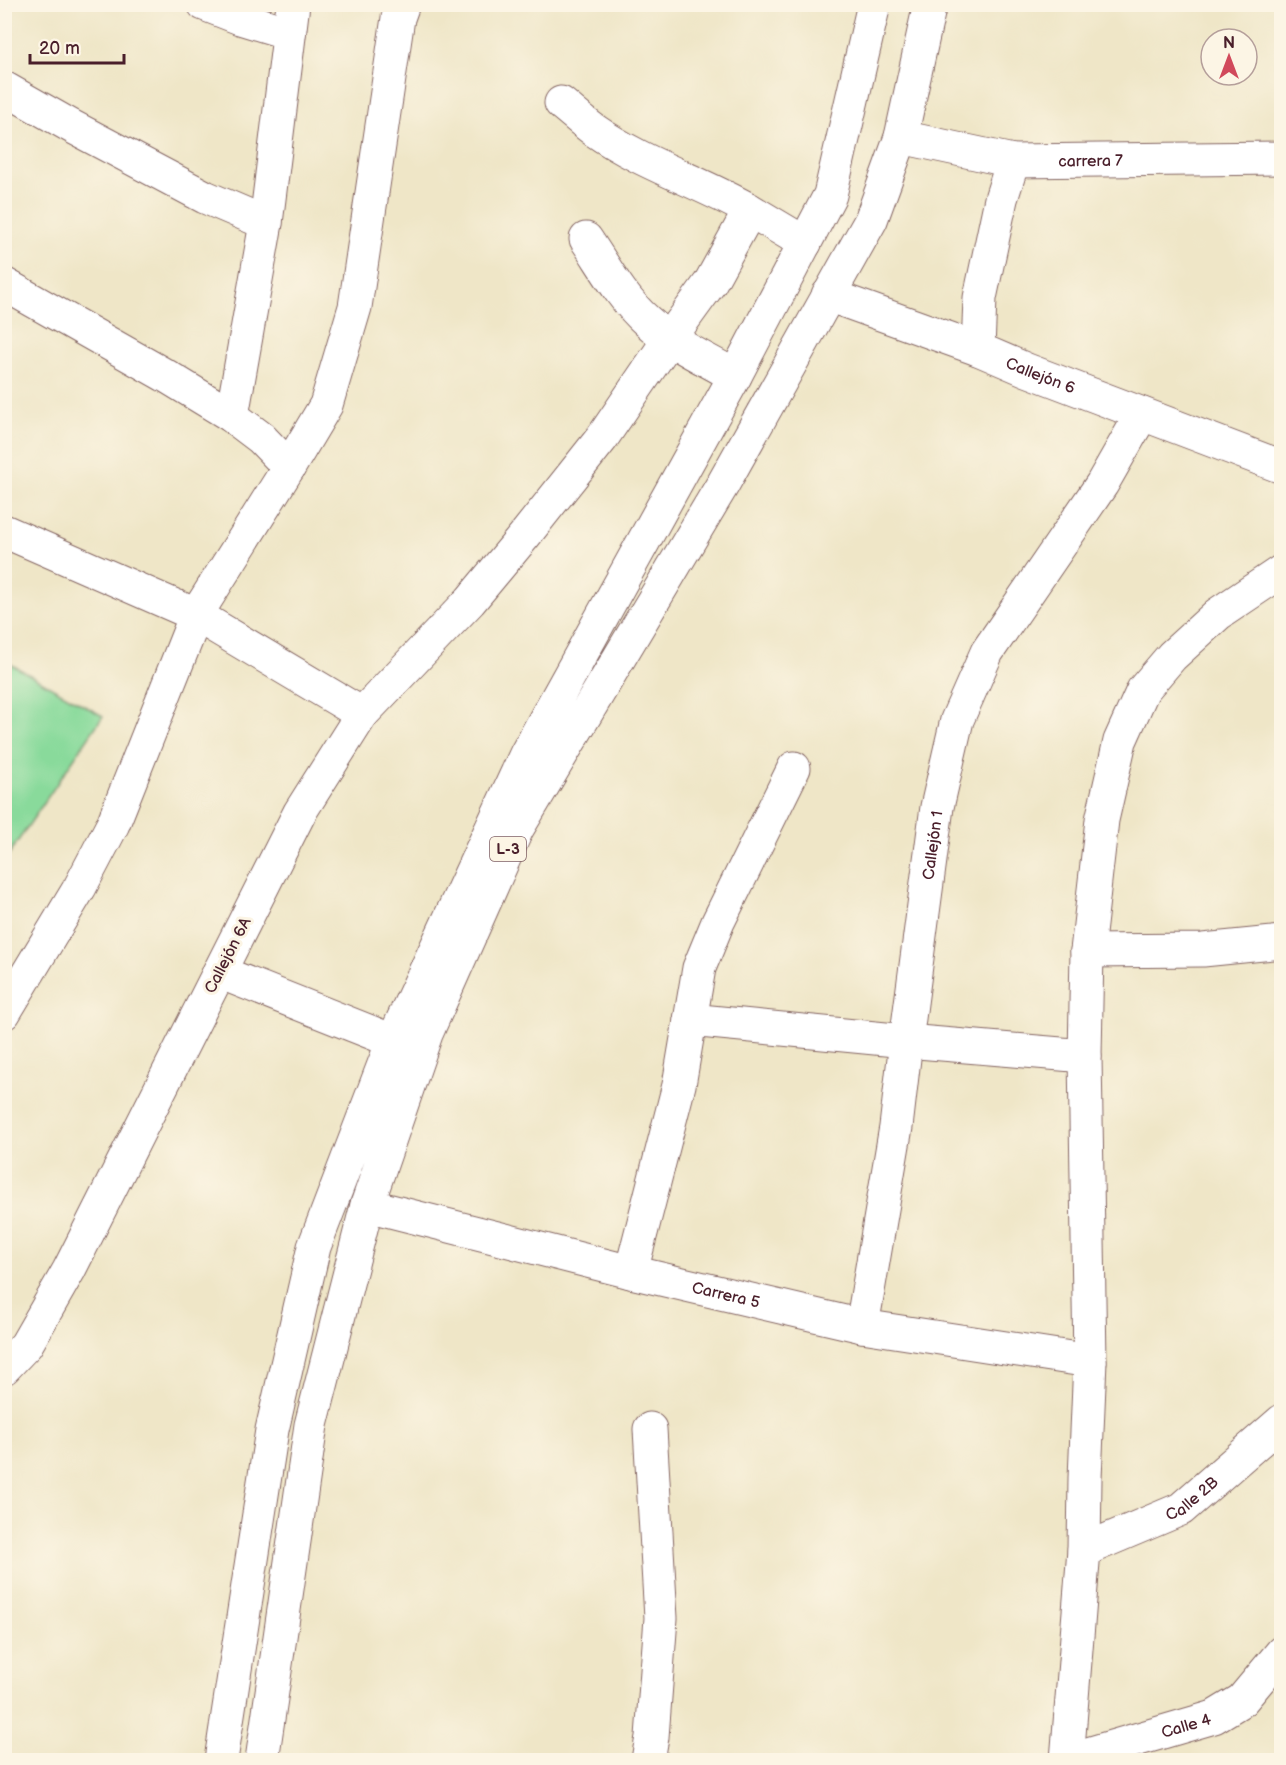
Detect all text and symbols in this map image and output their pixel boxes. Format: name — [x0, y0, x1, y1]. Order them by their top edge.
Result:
scale bar — [30, 27, 124, 65]
north arrow — [1199, 27, 1259, 87]
text: N — [1223, 34, 1235, 53]
text: 20 m — [39, 38, 80, 59]
street label: carrera 7 — [1058, 152, 1123, 171]
street label: Callejón 6 — [1002, 354, 1078, 399]
street label: Callejón 1 — [919, 810, 947, 881]
road number: L-3 — [490, 837, 526, 861]
street label: Callejón 6A — [201, 914, 256, 997]
street label: Carrera 5 — [690, 1279, 762, 1313]
street label: Calle 2B — [1163, 1473, 1223, 1525]
street label: Calle 4 — [1159, 1710, 1214, 1743]

